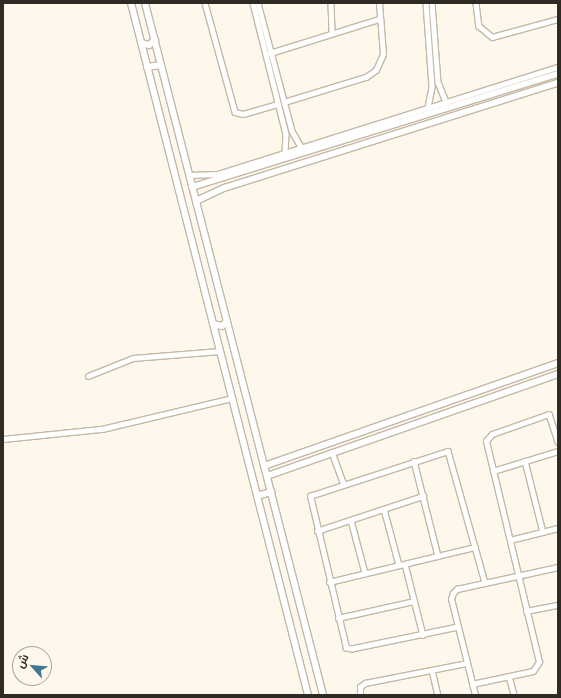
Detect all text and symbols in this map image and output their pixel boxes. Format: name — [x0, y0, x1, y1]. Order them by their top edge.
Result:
north arrow — [12, 646, 52, 686]
text: ش — [13, 652, 32, 670]

